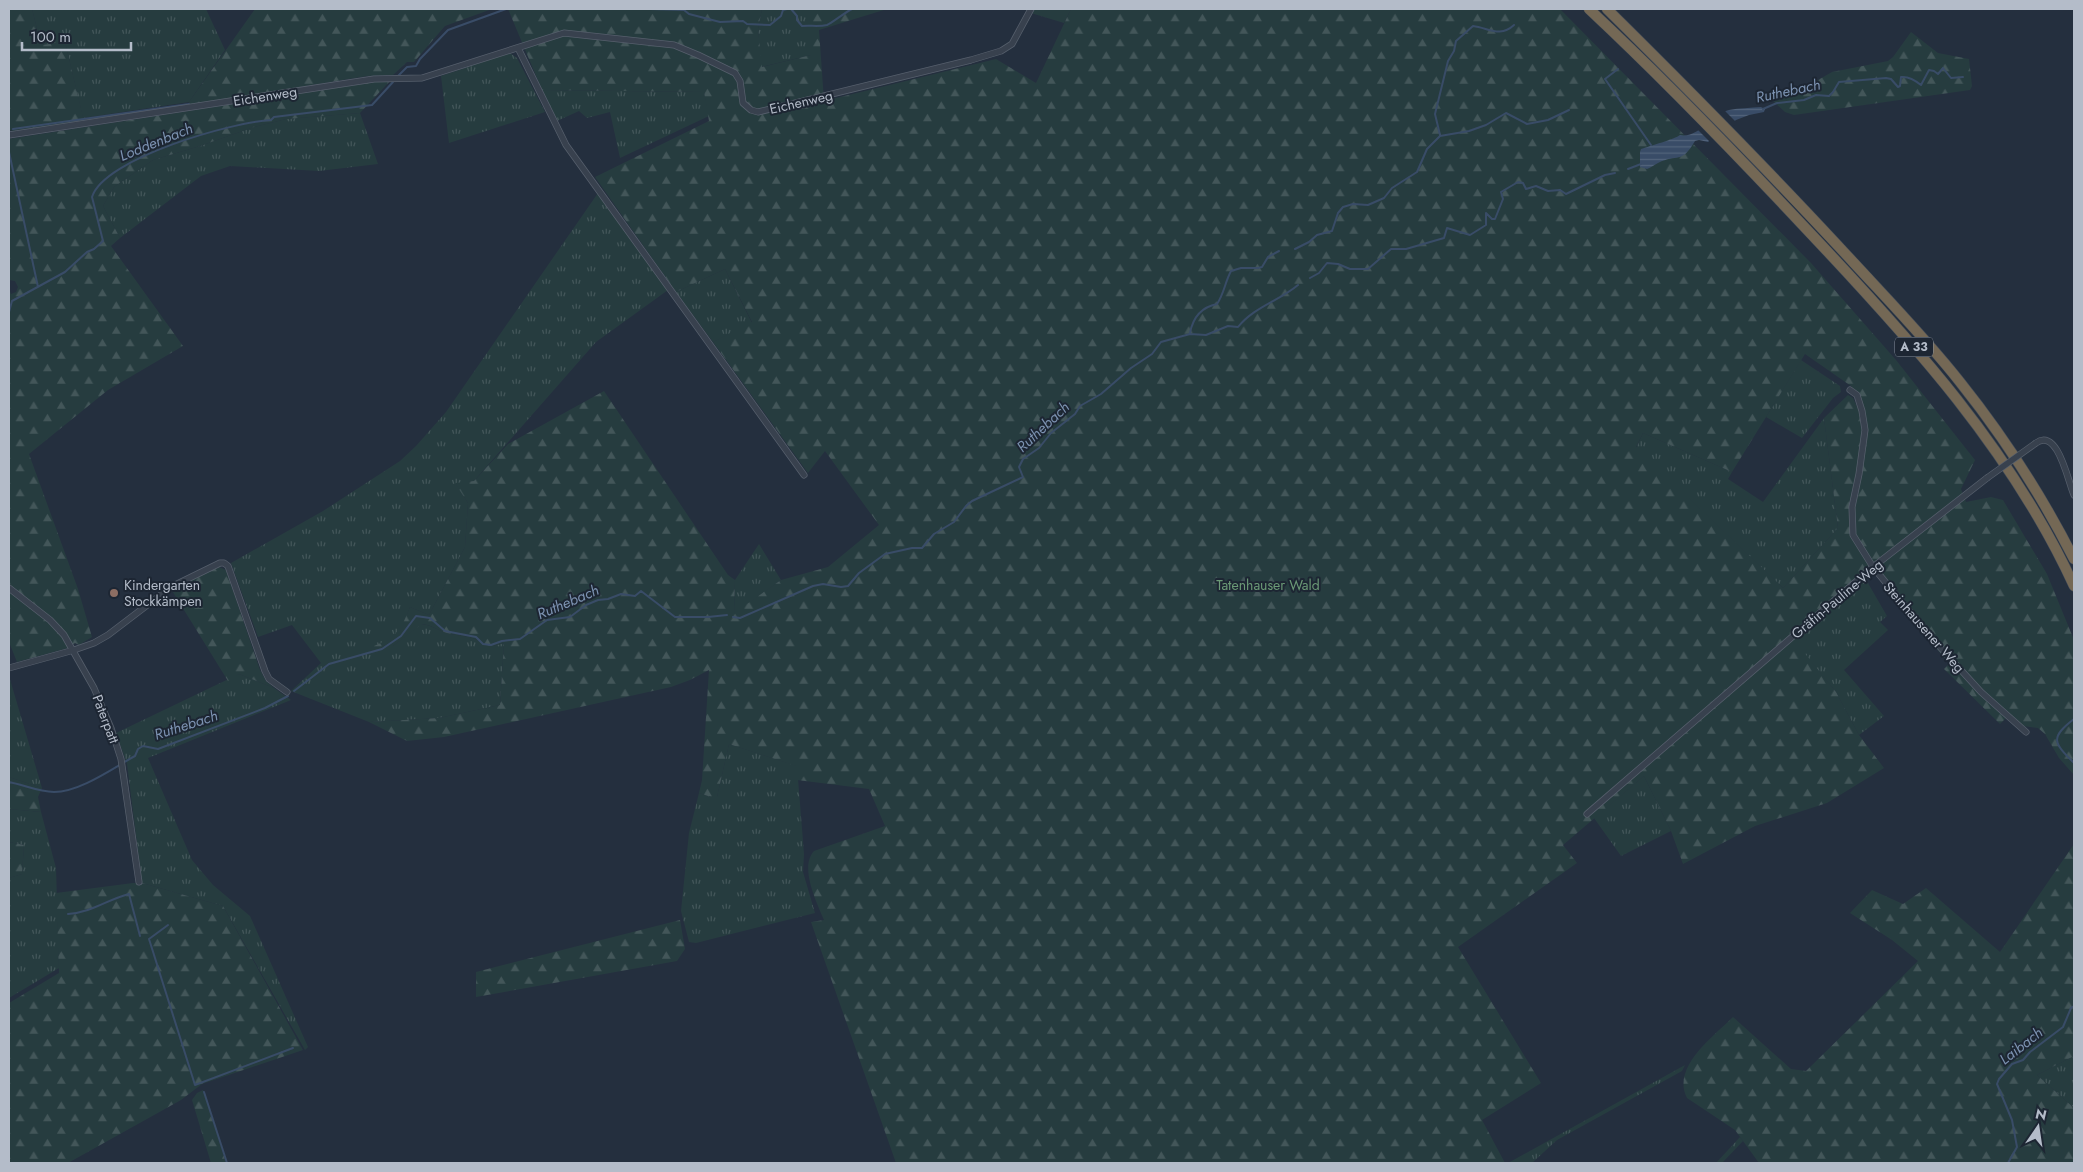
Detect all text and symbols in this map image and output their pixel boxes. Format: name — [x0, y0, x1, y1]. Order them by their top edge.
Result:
scale bar — [22, 20, 131, 52]
text: 100 m — [30, 26, 71, 48]
water label: Ruthebach — [1754, 73, 1822, 109]
street label: Eichenweg — [232, 81, 298, 111]
street label: Eichenweg — [767, 85, 835, 119]
water label: Loddenbach — [116, 117, 196, 167]
road number: A 33 — [1895, 338, 1933, 357]
water label: Ruthebach — [1012, 397, 1074, 457]
street label: Gräfin-Pauline-Weg — [1787, 555, 1887, 643]
place label: Kindergarten Stockkämpen — [124, 575, 202, 611]
park label: Tatenhauser Wald — [1216, 575, 1320, 595]
street label: Steinhausener Weg — [1879, 577, 1969, 677]
water label: Ruthebach — [534, 579, 602, 625]
marker: Kindergarten Stockkämpen — [108, 587, 120, 599]
street label: Paterpatt — [88, 692, 125, 747]
water label: Ruthebach — [151, 704, 221, 746]
water label: Laibach — [1995, 1022, 2047, 1070]
north arrow — [2013, 1102, 2063, 1152]
text: N — [2033, 1103, 2049, 1125]

